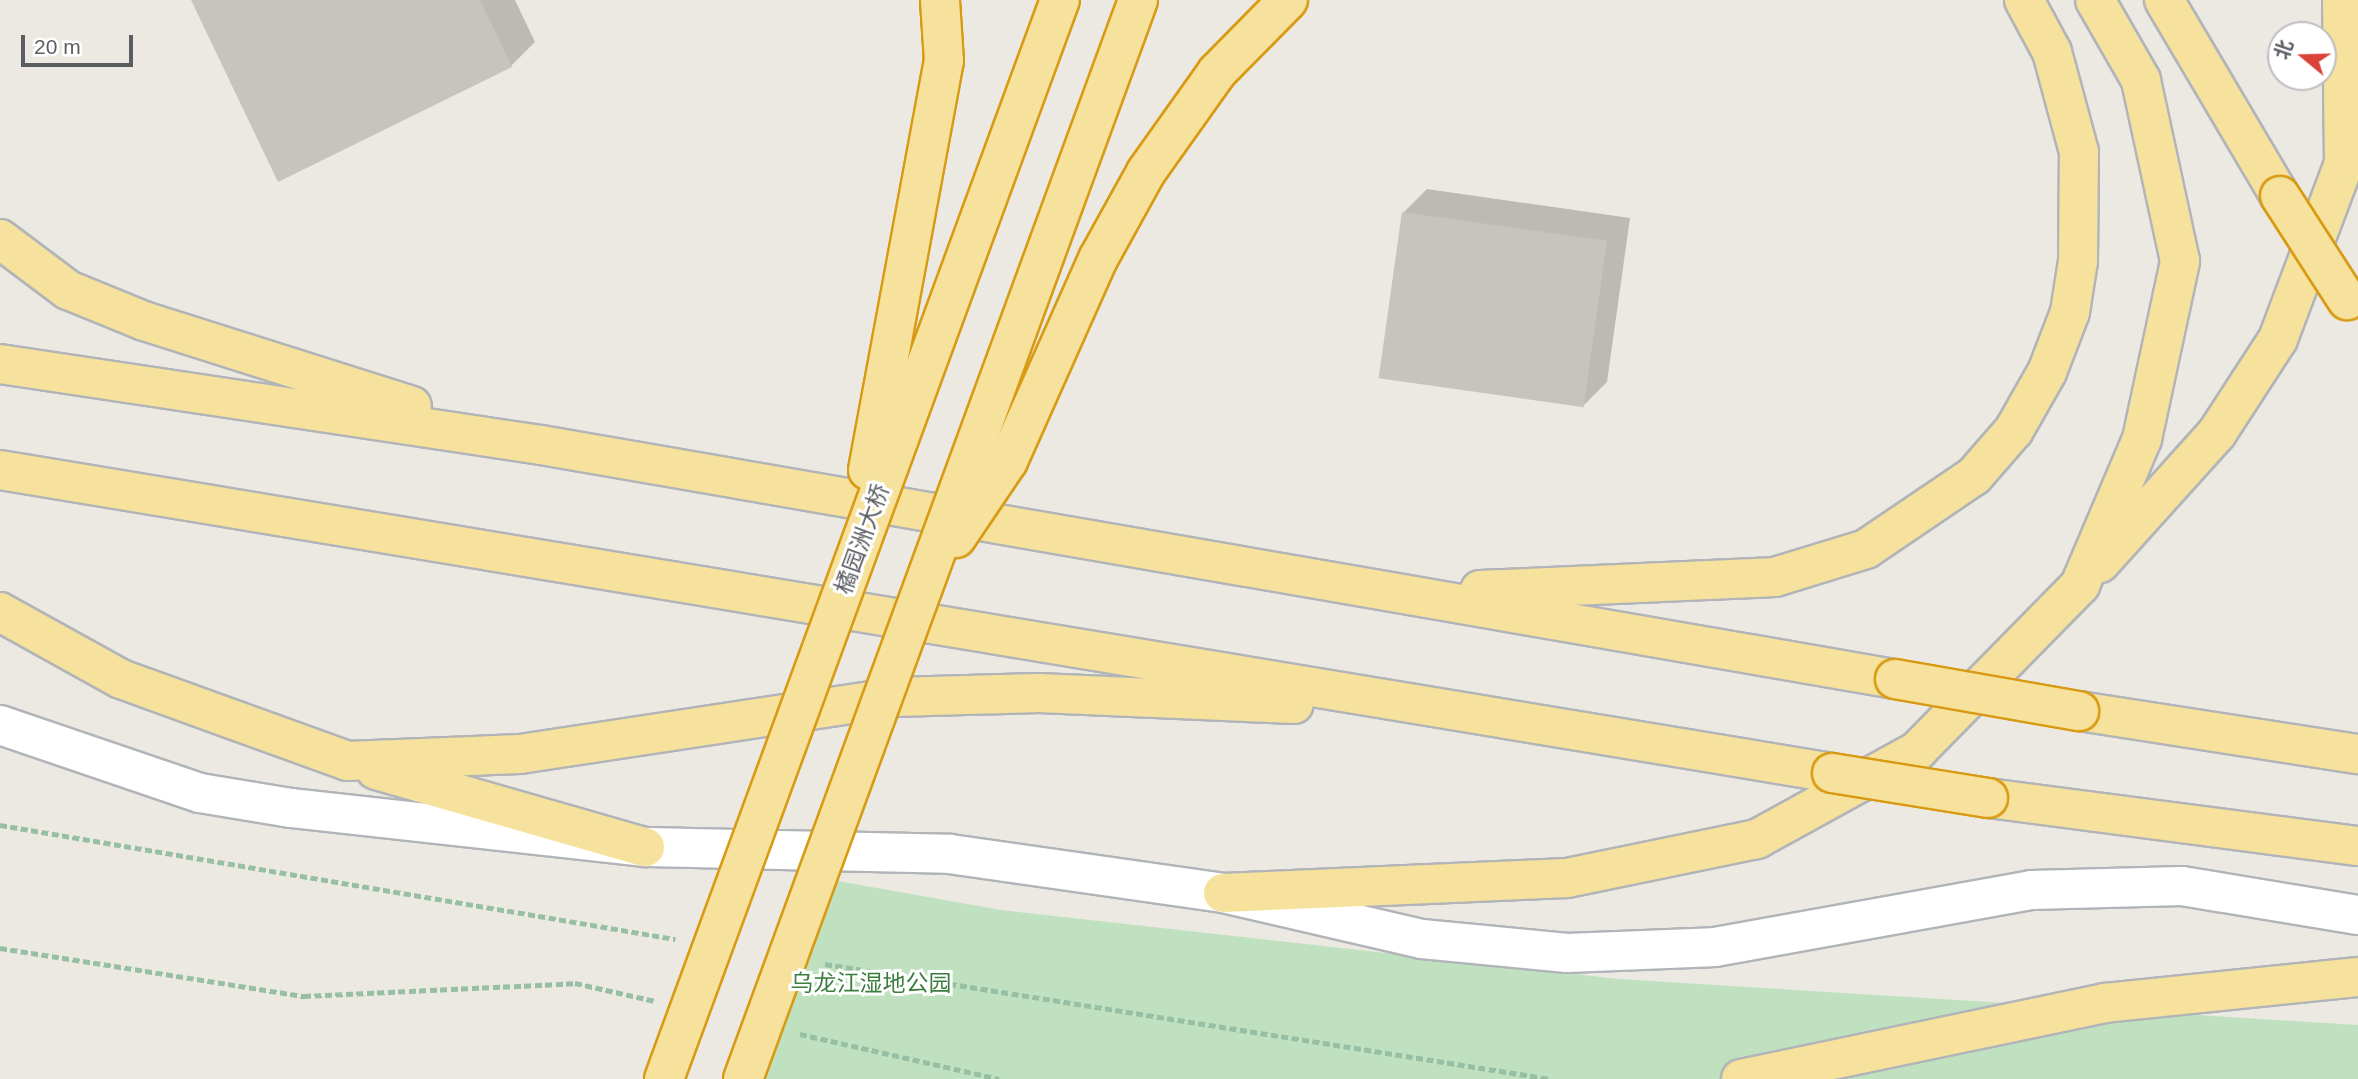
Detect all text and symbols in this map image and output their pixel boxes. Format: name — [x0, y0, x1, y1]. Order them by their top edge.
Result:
scale bar — [24, 21, 136, 65]
north arrow — [2267, 21, 2337, 91]
text: 20 m — [34, 35, 81, 58]
text: 北 — [2271, 37, 2297, 62]
street label: 橘园洲大桥 — [829, 480, 895, 598]
park label: 乌龙江湿地公园 — [791, 969, 951, 997]

